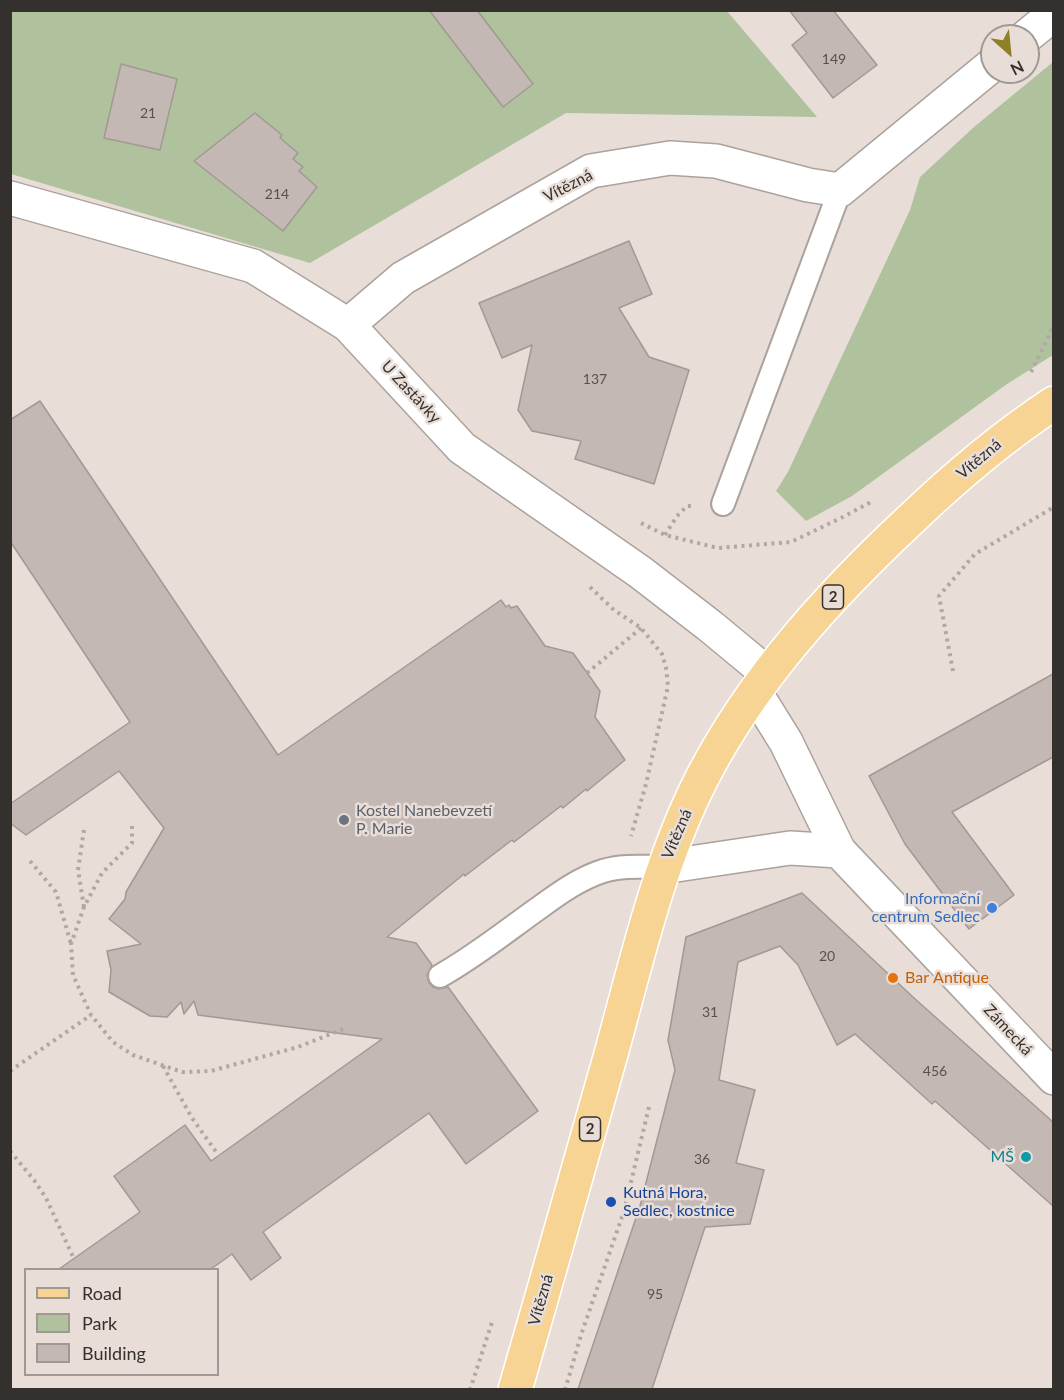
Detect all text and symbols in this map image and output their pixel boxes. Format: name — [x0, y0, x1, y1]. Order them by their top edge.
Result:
north arrow — [980, 24, 1040, 84]
house number: 149 — [822, 51, 846, 67]
text: N — [1008, 57, 1027, 80]
house number: 21 — [140, 105, 156, 121]
street label: Vítězná — [540, 166, 596, 206]
house number: 214 — [265, 186, 289, 202]
street label: U Zastávky — [377, 357, 445, 427]
house number: 137 — [583, 371, 607, 387]
street label: Vítězná — [953, 435, 1005, 483]
road number: 2 — [822, 585, 844, 609]
place label: Kostel Nanebevzetí P. Marie — [356, 801, 492, 839]
street label: Vítězná — [658, 806, 696, 862]
marker: Kostel Nanebevzetí P. Marie — [337, 813, 351, 827]
place label: Informační centrum Sedlec — [872, 889, 980, 927]
marker: Informační centrum Sedlec — [985, 901, 999, 915]
house number: 20 — [819, 948, 835, 964]
place label: Bar Antique — [905, 968, 989, 988]
marker: Bar Antique — [886, 971, 900, 985]
street label: Zámecká — [980, 1000, 1036, 1060]
house number: 31 — [702, 1004, 718, 1020]
house number: 456 — [923, 1063, 947, 1079]
road number: 2 — [580, 1117, 600, 1141]
place label: MŠ — [990, 1147, 1014, 1167]
marker: MŠ — [1019, 1150, 1033, 1164]
house number: 36 — [694, 1151, 710, 1167]
place label: Kutná Hora, Sedlec, kostnice — [623, 1183, 735, 1221]
marker: Kutná Hora, Sedlec, kostnice — [604, 1195, 618, 1209]
legend — [24, 1268, 219, 1376]
street label: Vítězná — [525, 1272, 557, 1328]
text: Road — [82, 1282, 122, 1304]
house number: 95 — [647, 1286, 663, 1302]
text: Park — [82, 1312, 117, 1334]
text: Building — [82, 1342, 146, 1364]

